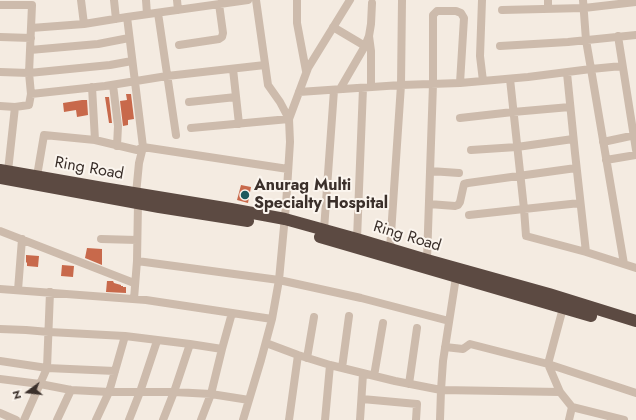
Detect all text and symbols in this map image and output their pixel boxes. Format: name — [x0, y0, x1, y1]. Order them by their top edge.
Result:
street label: Ring Road — [53, 153, 125, 185]
place label: Anurag Multi Specialty Hospital — [254, 176, 388, 214]
marker: Anurag Multi Specialty Hospital — [239, 189, 251, 201]
street label: Ring Road — [371, 218, 443, 256]
north arrow — [8, 372, 48, 412]
text: N — [8, 389, 25, 401]

